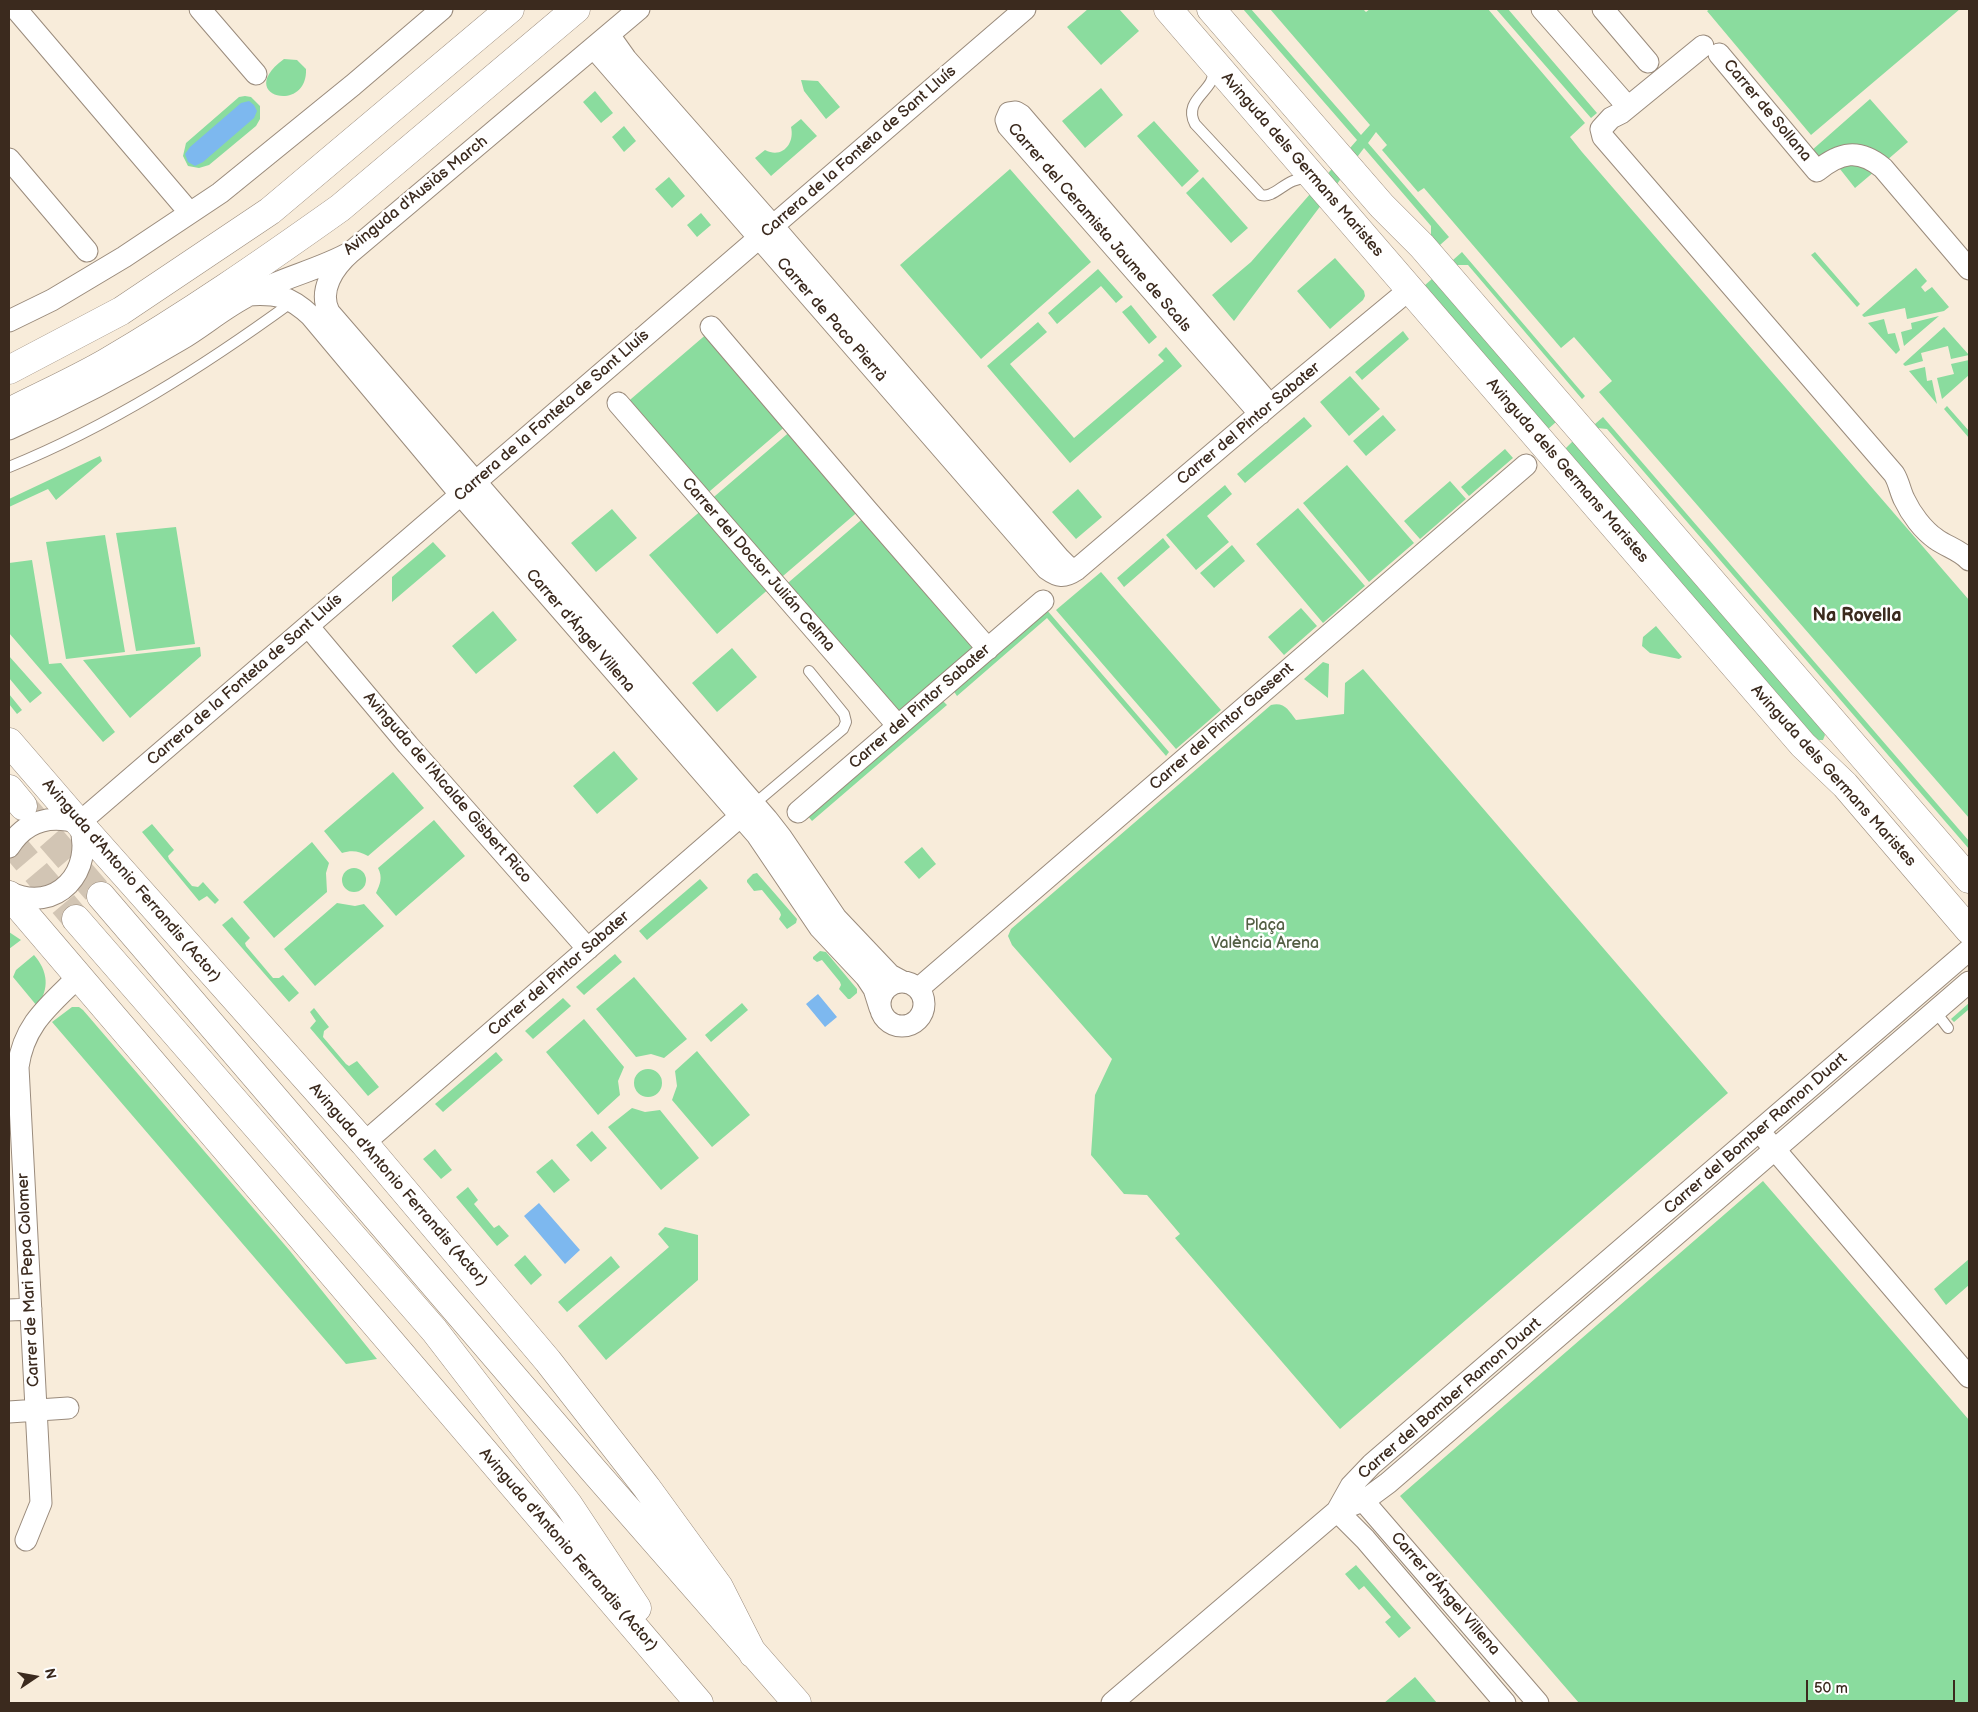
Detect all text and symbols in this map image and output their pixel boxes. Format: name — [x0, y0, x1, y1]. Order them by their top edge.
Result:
street label: Carrer de Sollana — [1719, 56, 1815, 166]
street label: Carrera de la Fonteta de Sant Lluís — [758, 62, 960, 242]
street label: Avinguda dels Germans Maristes — [1217, 69, 1387, 261]
street label: Carrer del Ceramista Jaume de Scals — [1003, 120, 1195, 336]
street label: Avinguda d'Ausiàs March — [340, 132, 492, 260]
street label: Carrer de Paco Pierrà — [772, 254, 890, 386]
street label: Carrera de la Fonteta de Sant Lluís — [451, 326, 653, 506]
street label: Carrer del Pintor Sabater — [1174, 359, 1324, 489]
street label: Avinguda dels Germans Maristes — [1482, 375, 1652, 567]
street label: Carrer del Doctor Julián Celma — [677, 474, 839, 656]
street label: Carrer d'Ángel Villena — [521, 566, 639, 696]
street label: Carrera de la Fonteta de Sant Lluís — [144, 590, 346, 770]
district label: Na Rovella — [1813, 605, 1901, 627]
street label: Carrer del Pintor Sabater — [846, 640, 994, 774]
street label: Carrer del Pintor Gassent — [1146, 659, 1298, 795]
street label: Avinguda dels Germans Maristes — [1746, 681, 1920, 871]
street label: Avinguda de l'Alcalde Gisbert Rico — [359, 689, 535, 887]
street label: Avinguda d'Antonio Ferrandis (Actor) — [38, 776, 224, 986]
street label: Carrer del Pintor Sabater — [485, 907, 633, 1041]
park label: Plaça València Arena — [1211, 916, 1319, 954]
street label: Carrer del Bomber Ramon Duart — [1660, 1049, 1852, 1219]
street label: Avinguda d'Antonio Ferrandis (Actor) — [305, 1080, 491, 1290]
street label: Carrer de Mari Pepa Colomer — [14, 1173, 44, 1387]
street label: Carrer del Bomber Ramon Duart — [1354, 1314, 1546, 1484]
street label: Avinguda d'Antonio Ferrandis (Actor) — [475, 1445, 661, 1655]
street label: Carrer d'Ángel Villena — [1386, 1529, 1504, 1659]
north arrow — [10, 1652, 60, 1702]
text: N — [41, 1667, 60, 1681]
scale bar — [1808, 1670, 1957, 1702]
text: 50 m — [1814, 1679, 1848, 1698]

